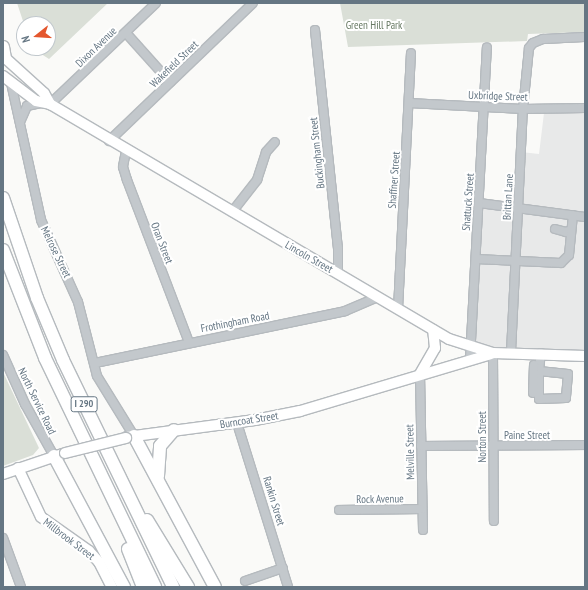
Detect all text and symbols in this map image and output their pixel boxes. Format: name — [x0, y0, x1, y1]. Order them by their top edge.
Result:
north arrow — [16, 16, 56, 56]
park label: Green Hill Park — [346, 18, 402, 32]
street label: Dixon Avenue — [73, 24, 119, 70]
text: N — [18, 34, 33, 44]
street label: Wakefield Street — [147, 38, 201, 90]
street label: Uxbridge Street — [468, 88, 528, 104]
street label: Buckingham Street — [307, 117, 327, 189]
street label: Shaffner Street — [385, 151, 403, 209]
street label: Shattuck Street — [459, 173, 477, 231]
street label: Brittan Lane — [500, 173, 516, 221]
street label: Oran Street — [148, 220, 176, 266]
street label: Melrose Street — [38, 224, 74, 280]
street label: Lincoln Street — [283, 238, 335, 276]
street label: Frothingham Road — [200, 309, 270, 335]
street label: North Service Road — [15, 366, 59, 436]
road number: I 290 — [70, 396, 98, 412]
street label: Burncoat Street — [219, 409, 279, 431]
street label: Norton Street — [475, 411, 489, 463]
street label: Melville Street — [403, 424, 417, 480]
street label: Paine Street — [504, 428, 550, 442]
street label: Rankin Street — [260, 475, 288, 527]
street label: Rock Avenue — [356, 492, 404, 506]
street label: Millbrook Street — [41, 515, 97, 563]

